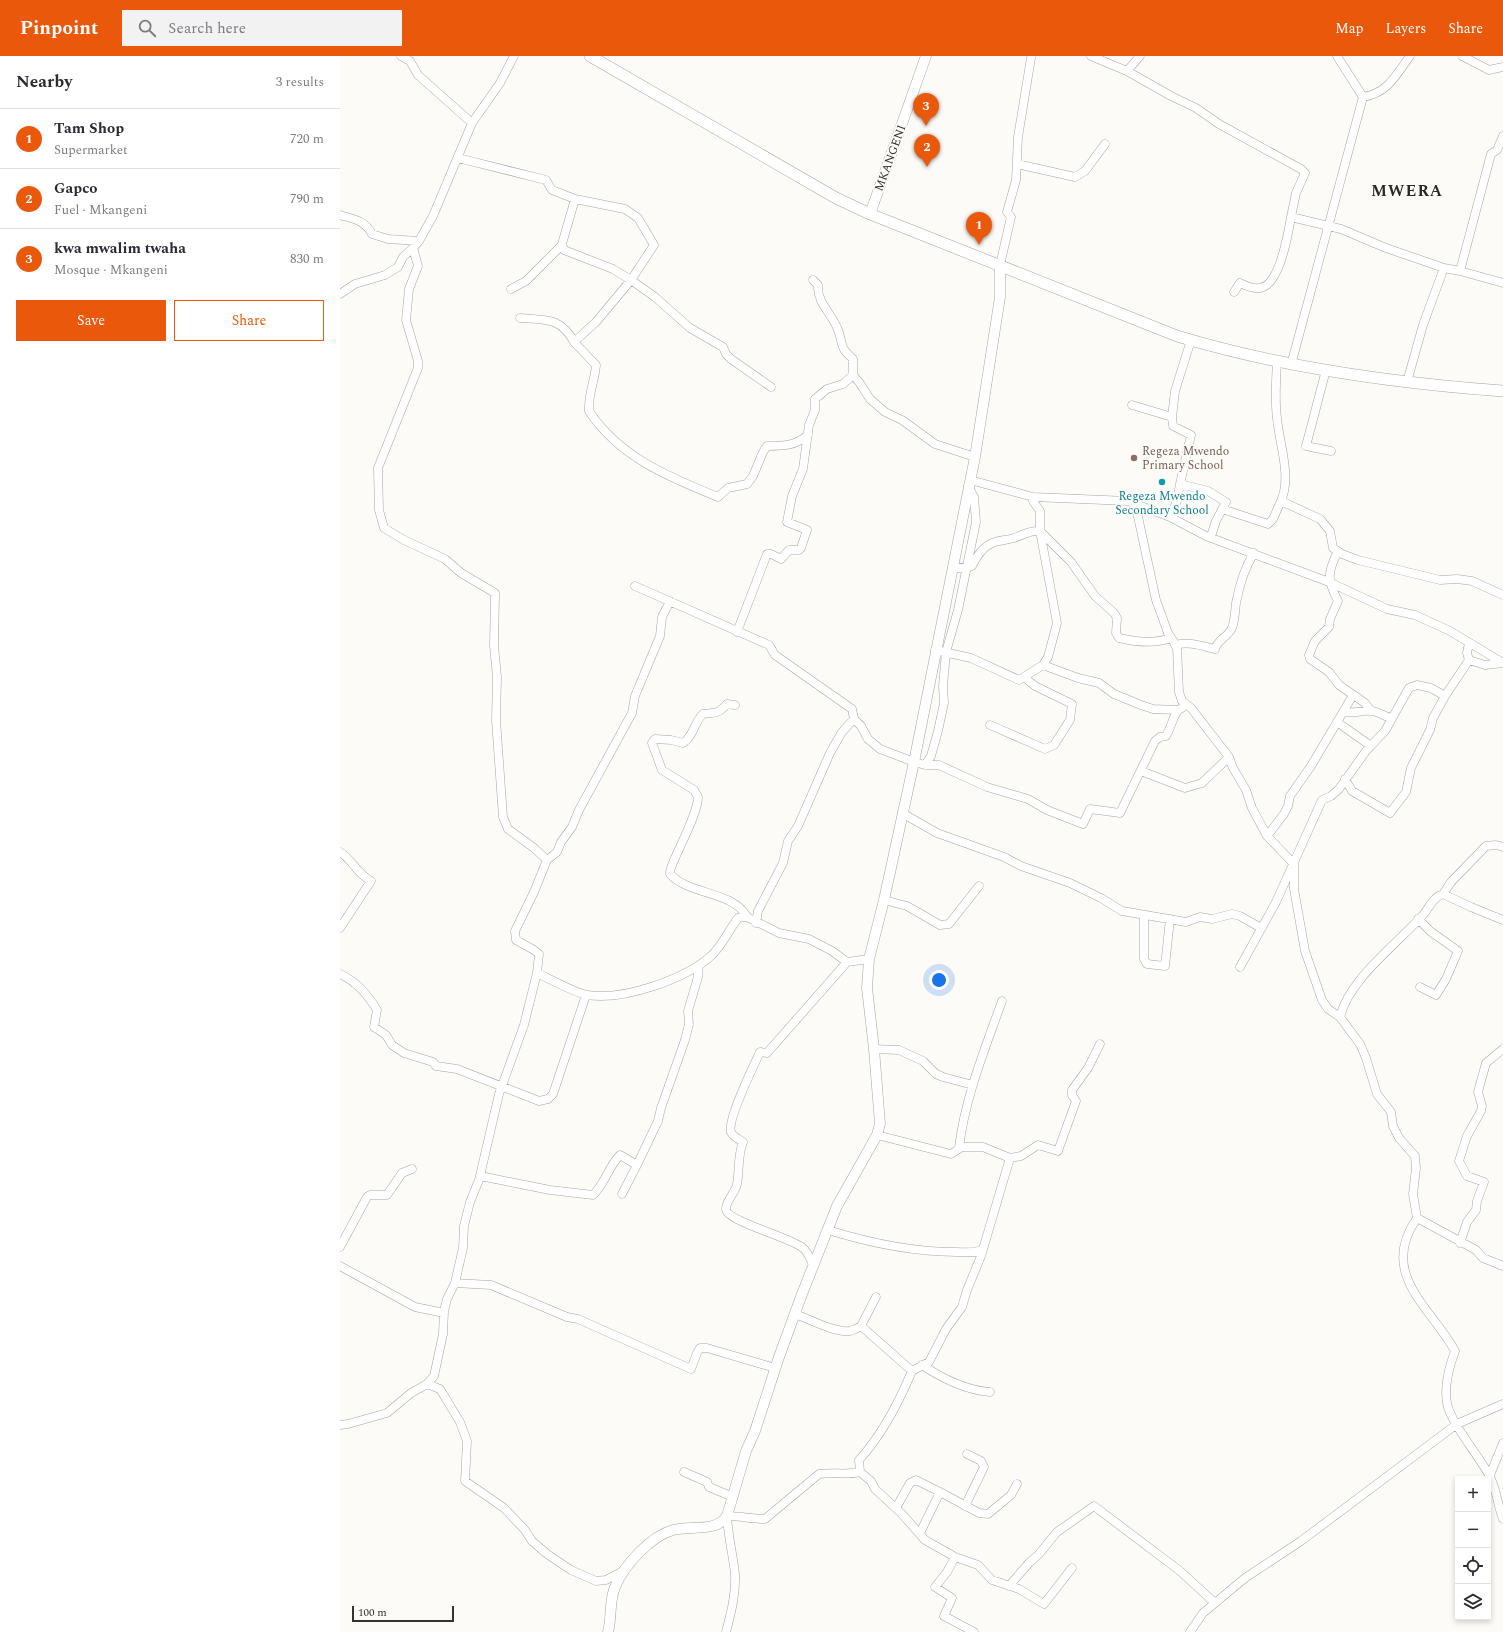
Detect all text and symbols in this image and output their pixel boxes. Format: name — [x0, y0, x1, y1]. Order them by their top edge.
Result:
search box — [122, 10, 402, 46]
text: Pinpoint — [20, 14, 98, 43]
icon: search — [136, 17, 158, 39]
text: Search here — [168, 17, 246, 40]
text: Map — [1335, 18, 1364, 39]
text: Layers — [1386, 18, 1426, 39]
text: Share — [1448, 18, 1483, 39]
text: Nearby — [16, 69, 72, 95]
text: 3 results — [276, 72, 324, 92]
pin: 3 — [913, 93, 939, 126]
text: Tam Shop — [54, 117, 124, 140]
street label: MKANGENI — [870, 122, 911, 194]
text: 1 — [25, 129, 33, 149]
text: 720 m — [290, 129, 324, 149]
pin: 2 — [914, 134, 940, 167]
text: Supermarket — [54, 140, 128, 160]
text: Gapco — [54, 177, 98, 200]
district label: MWERA — [1371, 179, 1443, 203]
text: 2 — [25, 189, 33, 209]
text: 790 m — [290, 189, 324, 209]
text: Fuel · Mkangeni — [54, 200, 147, 220]
pin: 1 — [966, 212, 992, 245]
text: kwa mwalim twaha — [54, 237, 186, 260]
text: 3 — [25, 249, 33, 269]
text: 830 m — [290, 249, 324, 269]
text: Mosque · Mkangeni — [54, 260, 168, 280]
button: Save — [16, 300, 166, 341]
button: Share — [174, 300, 324, 341]
place label: Regeza Mwendo Primary School — [1142, 442, 1229, 475]
marker: Regeza Mwendo Primary School — [1129, 453, 1139, 463]
marker: Regeza Mwendo Secondary School — [1157, 477, 1167, 487]
place label: Regeza Mwendo Secondary School — [1115, 487, 1209, 520]
your location — [929, 970, 949, 990]
map controls — [1455, 1476, 1491, 1620]
button: + — [1455, 1476, 1491, 1512]
button: − — [1455, 1512, 1491, 1548]
button: locate — [1455, 1548, 1491, 1584]
button: layers — [1455, 1584, 1491, 1620]
scale bar — [352, 1604, 454, 1623]
text: 100 m — [358, 1604, 387, 1621]

